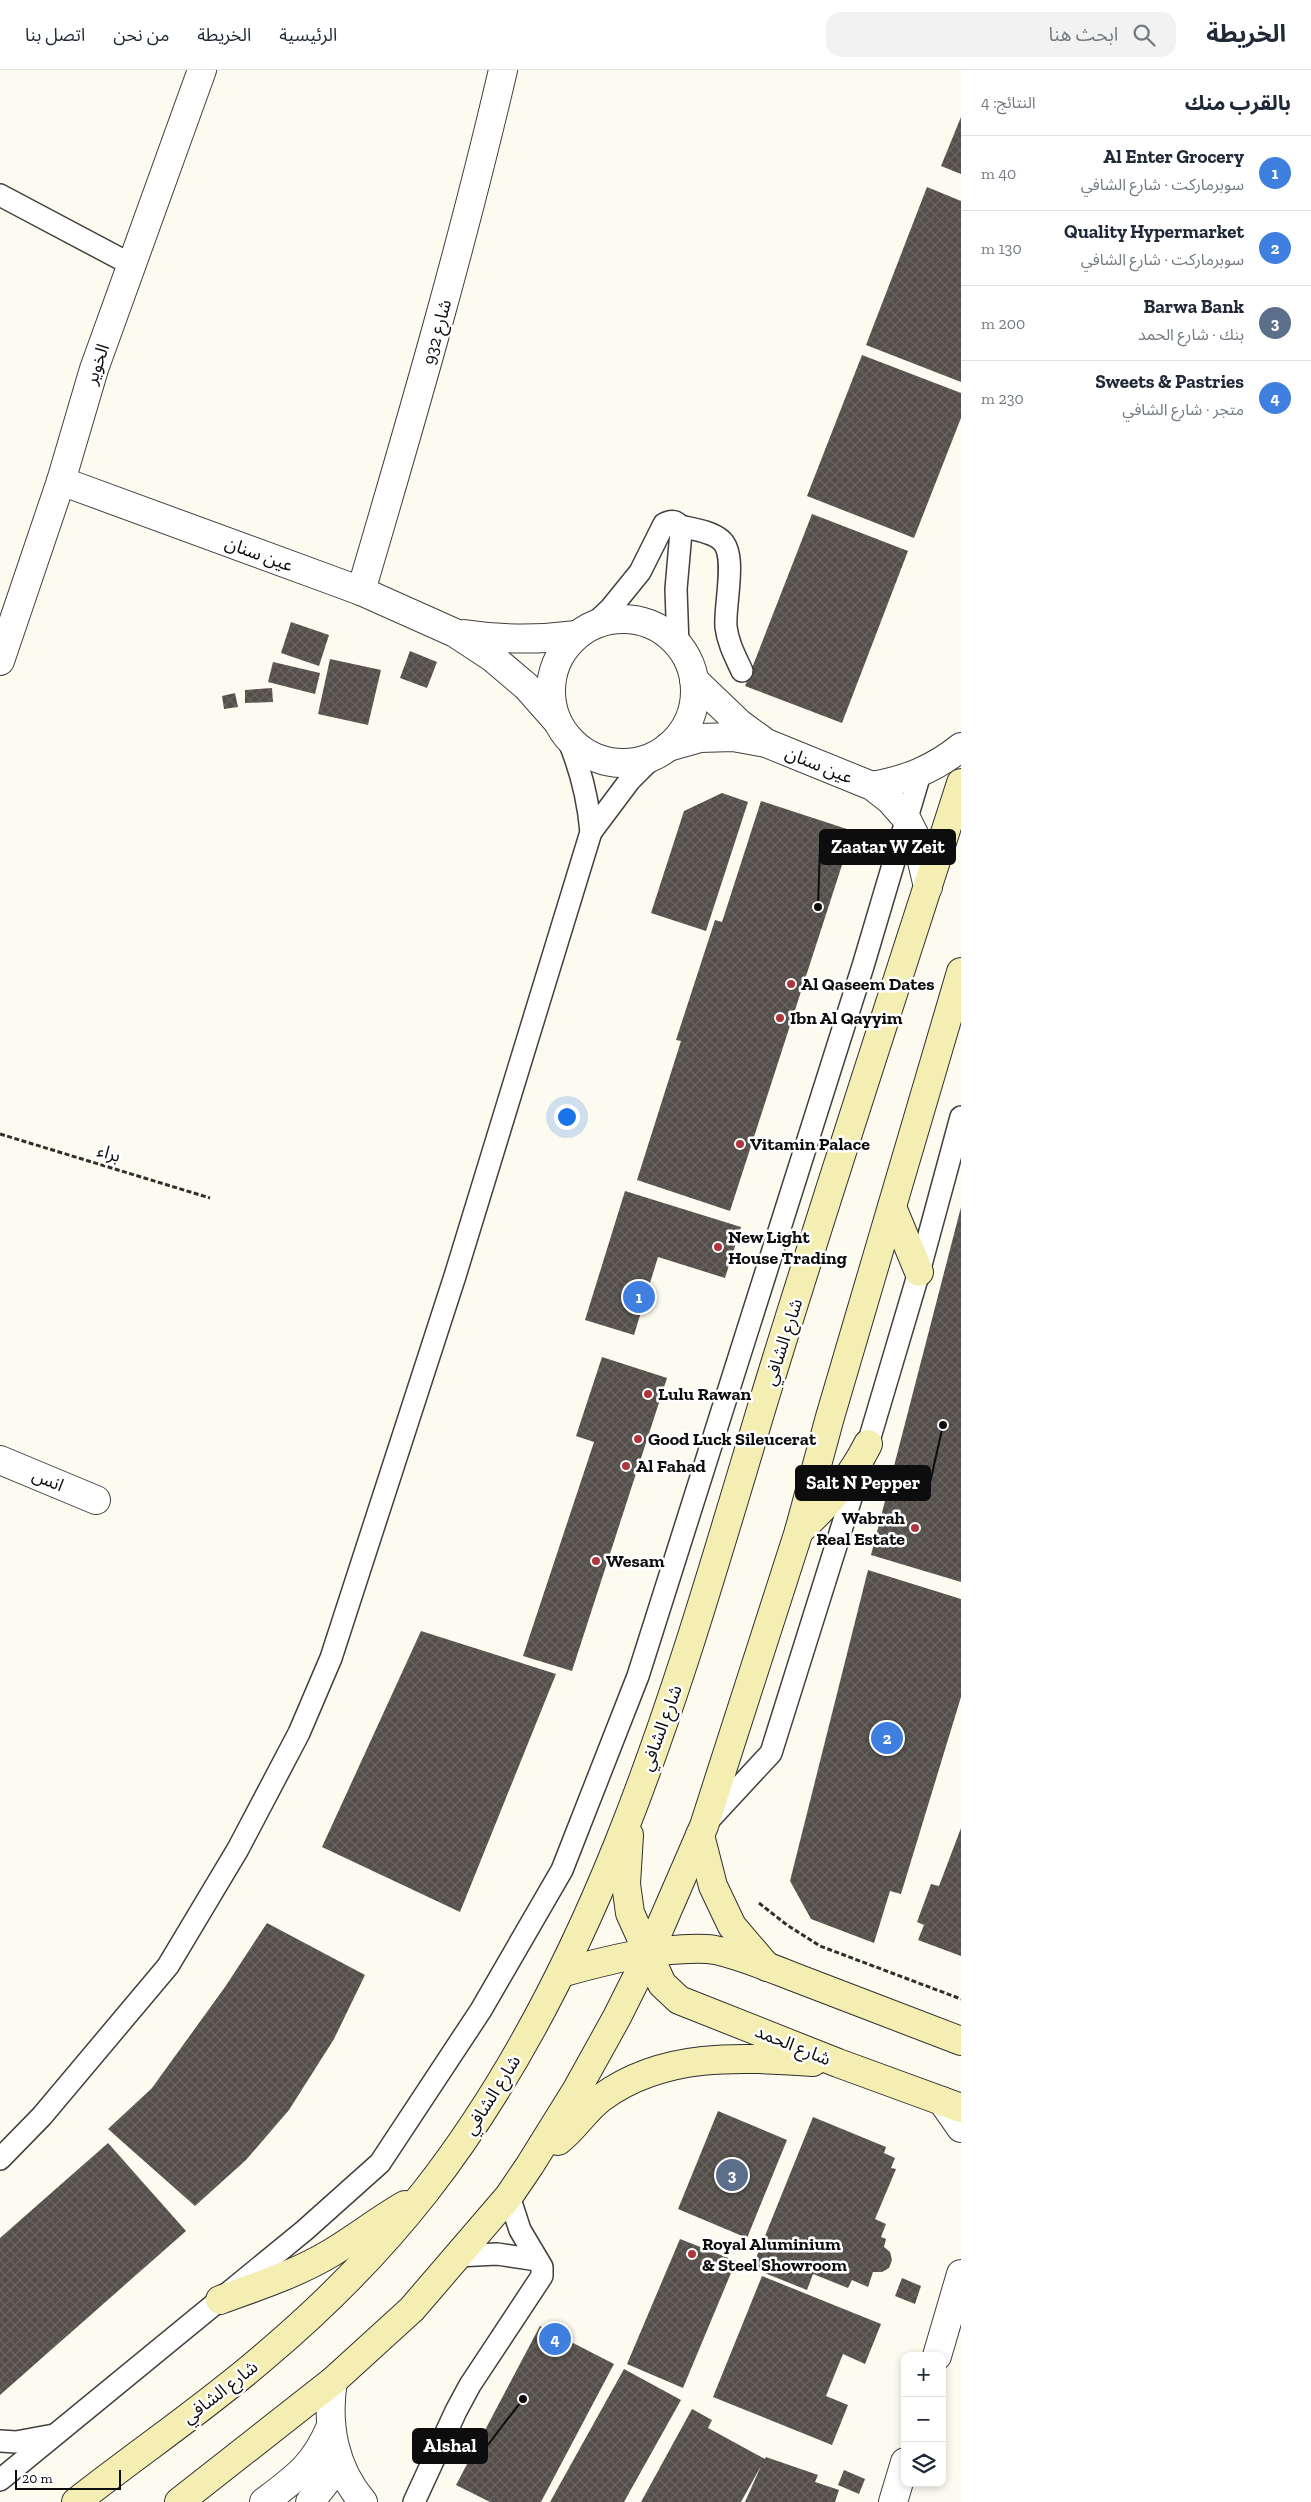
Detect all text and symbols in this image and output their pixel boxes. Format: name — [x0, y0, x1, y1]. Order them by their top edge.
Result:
search box — [826, 12, 1176, 57]
text: الخريطة — [1206, 19, 1286, 48]
icon: search — [1130, 21, 1158, 49]
text: ابحث هنا — [1049, 23, 1118, 46]
text: اتصل بنا — [25, 24, 85, 46]
text: من نحن — [113, 24, 169, 46]
text: الخريطة — [197, 24, 251, 46]
text: الرئيسية — [279, 24, 337, 46]
text: بالقرب منك — [1185, 90, 1291, 115]
text: النتائج: 4 — [981, 93, 1036, 112]
text: Al Enter Grocery — [1103, 145, 1244, 168]
text: 40 m — [981, 164, 1016, 183]
text: 1 — [1272, 164, 1278, 183]
text: سوبرماركت · شارع الشافي — [1081, 175, 1244, 194]
text: Quality Hypermarket — [1064, 220, 1244, 243]
text: 130 m — [981, 239, 1022, 258]
text: 2 — [1271, 239, 1279, 258]
text: سوبرماركت · شارع الشافي — [1081, 250, 1244, 269]
text: Barwa Bank — [1143, 295, 1244, 318]
street label: شارع 932 — [418, 297, 459, 368]
text: 200 m — [981, 314, 1025, 333]
text: 3 — [1271, 314, 1279, 333]
text: بنك · شارع الحمد — [1138, 325, 1244, 344]
street label: الخوير — [80, 341, 114, 388]
text: Sweets & Pastries — [1095, 370, 1244, 393]
text: 230 m — [981, 389, 1024, 408]
text: 4 — [1270, 389, 1280, 408]
text: متجر · شارع الشافي — [1122, 400, 1244, 419]
street label: عين سنان — [222, 532, 296, 576]
street label: عين سنان — [782, 742, 856, 788]
callout: Zaatar W Zeit — [820, 830, 955, 864]
text: Zaatar W Zeit — [831, 835, 945, 858]
place label: Al Qaseem Dates — [801, 973, 934, 995]
marker: Al Qaseem Dates — [785, 978, 797, 990]
place label: Ibn Al Qayyim — [790, 1007, 903, 1029]
marker: Ibn Al Qayyim — [774, 1012, 786, 1024]
your location — [554, 1104, 580, 1130]
place label: Vitamin Palace — [750, 1133, 870, 1155]
marker: Vitamin Palace — [734, 1138, 746, 1150]
street label: براء — [95, 1139, 123, 1167]
place label: New Light House Trading — [728, 1226, 847, 1269]
marker: New Light House Trading — [712, 1241, 724, 1253]
pin: 1 — [623, 1278, 655, 1316]
street label: شارع الشافي — [759, 1296, 810, 1389]
place label: Lulu Rawan — [658, 1383, 752, 1405]
marker: Lulu Rawan — [642, 1388, 654, 1400]
place label: Good Luck Sileucerat — [648, 1428, 817, 1450]
marker: Good Luck Sileucerat — [632, 1433, 644, 1445]
place label: Al Fahad — [636, 1455, 707, 1477]
marker: Al Fahad — [620, 1460, 632, 1472]
street label: انس — [29, 1464, 67, 1496]
callout: Salt N Pepper — [796, 1466, 930, 1500]
text: Salt N Pepper — [806, 1471, 921, 1494]
place label: Wabrah Real Estate — [816, 1507, 906, 1550]
marker: Wabrah Real Estate — [909, 1522, 921, 1534]
place label: Wesam — [606, 1550, 665, 1572]
marker: Wesam — [590, 1555, 602, 1567]
street label: شارع الشافي — [635, 1682, 690, 1775]
pin: 2 — [871, 1719, 903, 1757]
street label: شارع الحمد — [751, 2020, 834, 2073]
street label: شارع الشافي — [459, 2051, 528, 2141]
pin: 3 — [716, 2156, 748, 2194]
place label: Royal Aluminium & Steel Showroom — [702, 2233, 847, 2276]
marker: Royal Aluminium & Steel Showroom — [686, 2248, 698, 2260]
pin: 4 — [539, 2320, 571, 2358]
map controls — [901, 2352, 946, 2487]
button: + — [901, 2352, 946, 2397]
street label: شارع الشافي — [178, 2356, 264, 2431]
button: − — [901, 2397, 946, 2442]
callout: Alshal — [413, 2429, 487, 2463]
text: Alshal — [423, 2434, 477, 2457]
button: layers — [901, 2442, 946, 2487]
scale bar — [15, 2467, 121, 2490]
text: 20 m — [22, 2470, 53, 2487]

